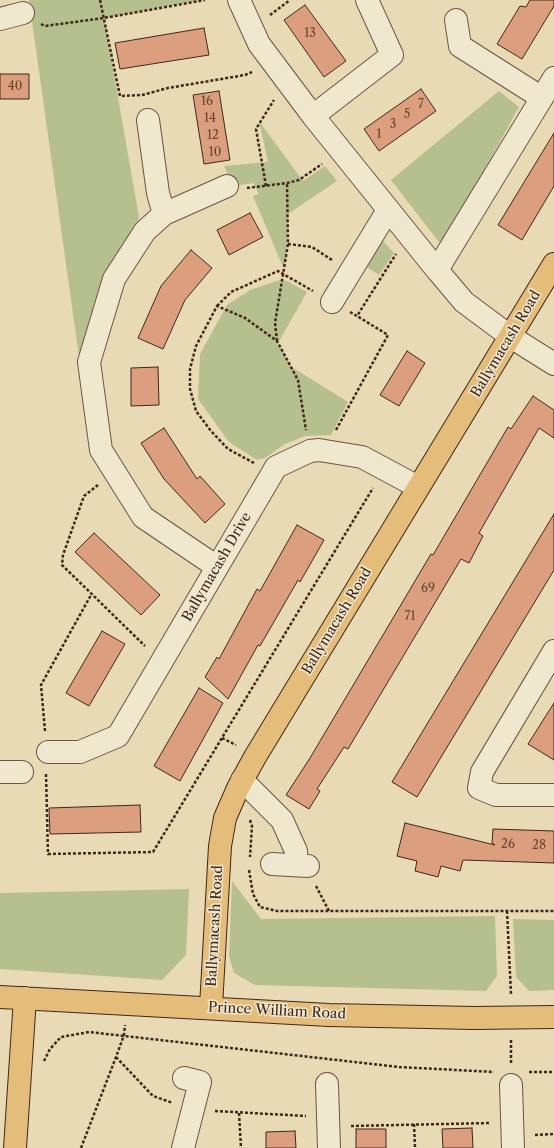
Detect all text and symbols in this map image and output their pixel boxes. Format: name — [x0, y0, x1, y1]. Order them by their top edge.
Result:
house number: 13 — [304, 27, 316, 41]
house number: 40 — [8, 80, 22, 94]
house number: 16 — [201, 95, 213, 109]
house number: 7 — [418, 98, 424, 112]
house number: 5 — [404, 108, 410, 122]
house number: 14 — [204, 112, 216, 126]
house number: 3 — [390, 118, 396, 132]
house number: 1 — [376, 128, 382, 142]
house number: 12 — [207, 129, 219, 143]
house number: 10 — [209, 146, 221, 160]
street label: Ballymacash Road — [468, 288, 544, 400]
street label: Ballymacash Drive — [179, 509, 255, 625]
street label: Ballymacash Road — [299, 565, 375, 677]
house number: 69 — [421, 582, 435, 596]
house number: 71 — [405, 610, 415, 624]
house number: 26 — [501, 838, 515, 852]
house number: 28 — [532, 839, 546, 853]
street label: Ballymacash Road — [203, 865, 227, 987]
street label: Prince William Road — [208, 999, 346, 1023]

